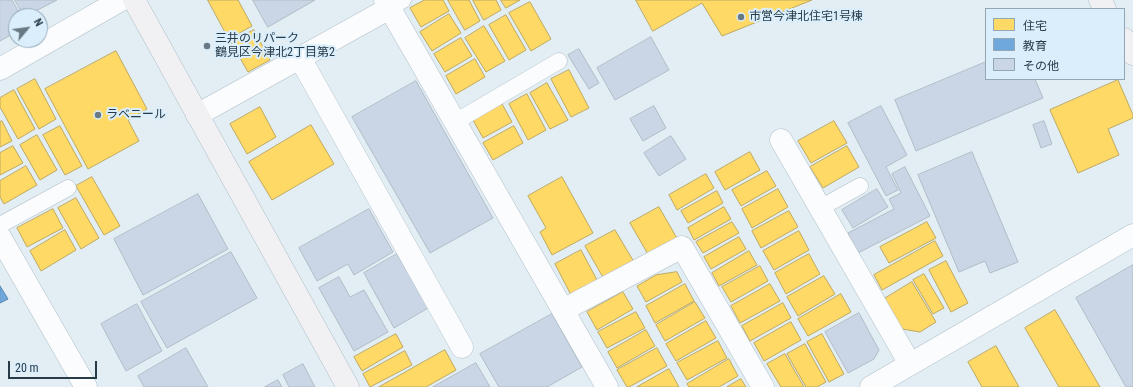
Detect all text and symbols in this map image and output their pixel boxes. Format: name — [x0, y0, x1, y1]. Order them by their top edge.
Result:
north arrow — [8, 8, 48, 48]
legend — [985, 8, 1125, 80]
place label: 市営今津北住宅1号棟 — [749, 10, 863, 24]
marker: 市営今津北住宅1号棟 — [736, 12, 746, 22]
text: N — [31, 16, 45, 29]
text: 住宅 — [1023, 19, 1047, 33]
place label: 三井のリパーク 鶴見区今津北2丁目第2 — [215, 32, 335, 60]
text: 教育 — [1023, 39, 1047, 53]
marker: 三井のリパーク 鶴見区今津北2丁目第2 — [202, 41, 212, 51]
text: その他 — [1023, 59, 1059, 73]
place label: ラベニール — [106, 108, 166, 122]
marker: ラベニール — [93, 110, 103, 120]
scale bar — [10, 353, 99, 379]
text: 20 m — [15, 361, 39, 375]

